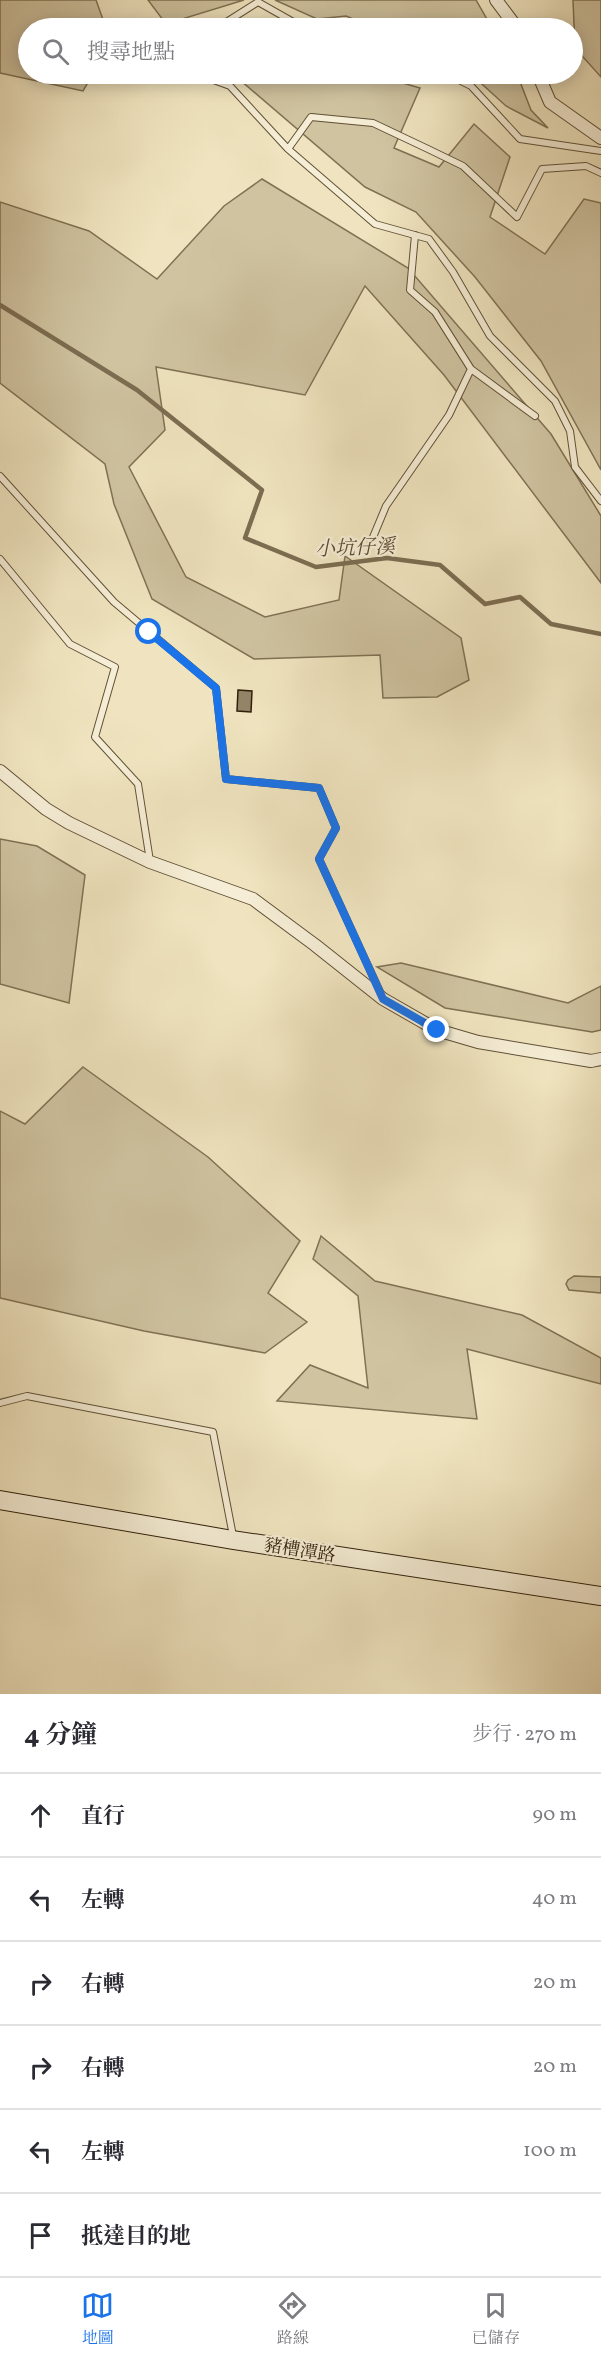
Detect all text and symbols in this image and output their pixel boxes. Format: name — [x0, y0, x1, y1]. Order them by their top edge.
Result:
search box — [18, 18, 583, 84]
icon: search — [39, 35, 72, 68]
text: 搜尋地點 — [87, 38, 175, 69]
water label: 小坑仔溪 — [315, 534, 398, 564]
route start — [135, 618, 161, 644]
route end — [423, 1016, 449, 1042]
street label: 豬槽潭路 — [262, 1534, 337, 1569]
text: 4 分鐘 — [24, 1718, 97, 1754]
text: 步行 · 270 m — [472, 1721, 577, 1749]
icon: ahead — [24, 1799, 57, 1832]
text: 90 m — [533, 1801, 577, 1829]
text: 直行 — [81, 1802, 125, 1833]
icon: left — [24, 1883, 57, 1916]
text: 40 m — [532, 1885, 577, 1913]
text: 左轉 — [81, 1886, 125, 1917]
icon: right — [24, 1967, 57, 2000]
text: 20 m — [533, 1969, 577, 1997]
text: 右轉 — [81, 1970, 125, 2001]
icon: right — [24, 2051, 57, 2084]
text: 20 m — [533, 2053, 577, 2081]
text: 右轉 — [81, 2054, 125, 2085]
icon: left — [24, 2135, 57, 2168]
text: 100 m — [523, 2137, 577, 2165]
text: 左轉 — [81, 2138, 125, 2169]
icon: arrive — [24, 2219, 57, 2252]
text: 抵達目的地 — [81, 2222, 191, 2253]
tab: 地圖 — [81, 2289, 114, 2350]
tab: 路線 — [276, 2289, 309, 2350]
tab: 已儲存 — [472, 2289, 520, 2350]

